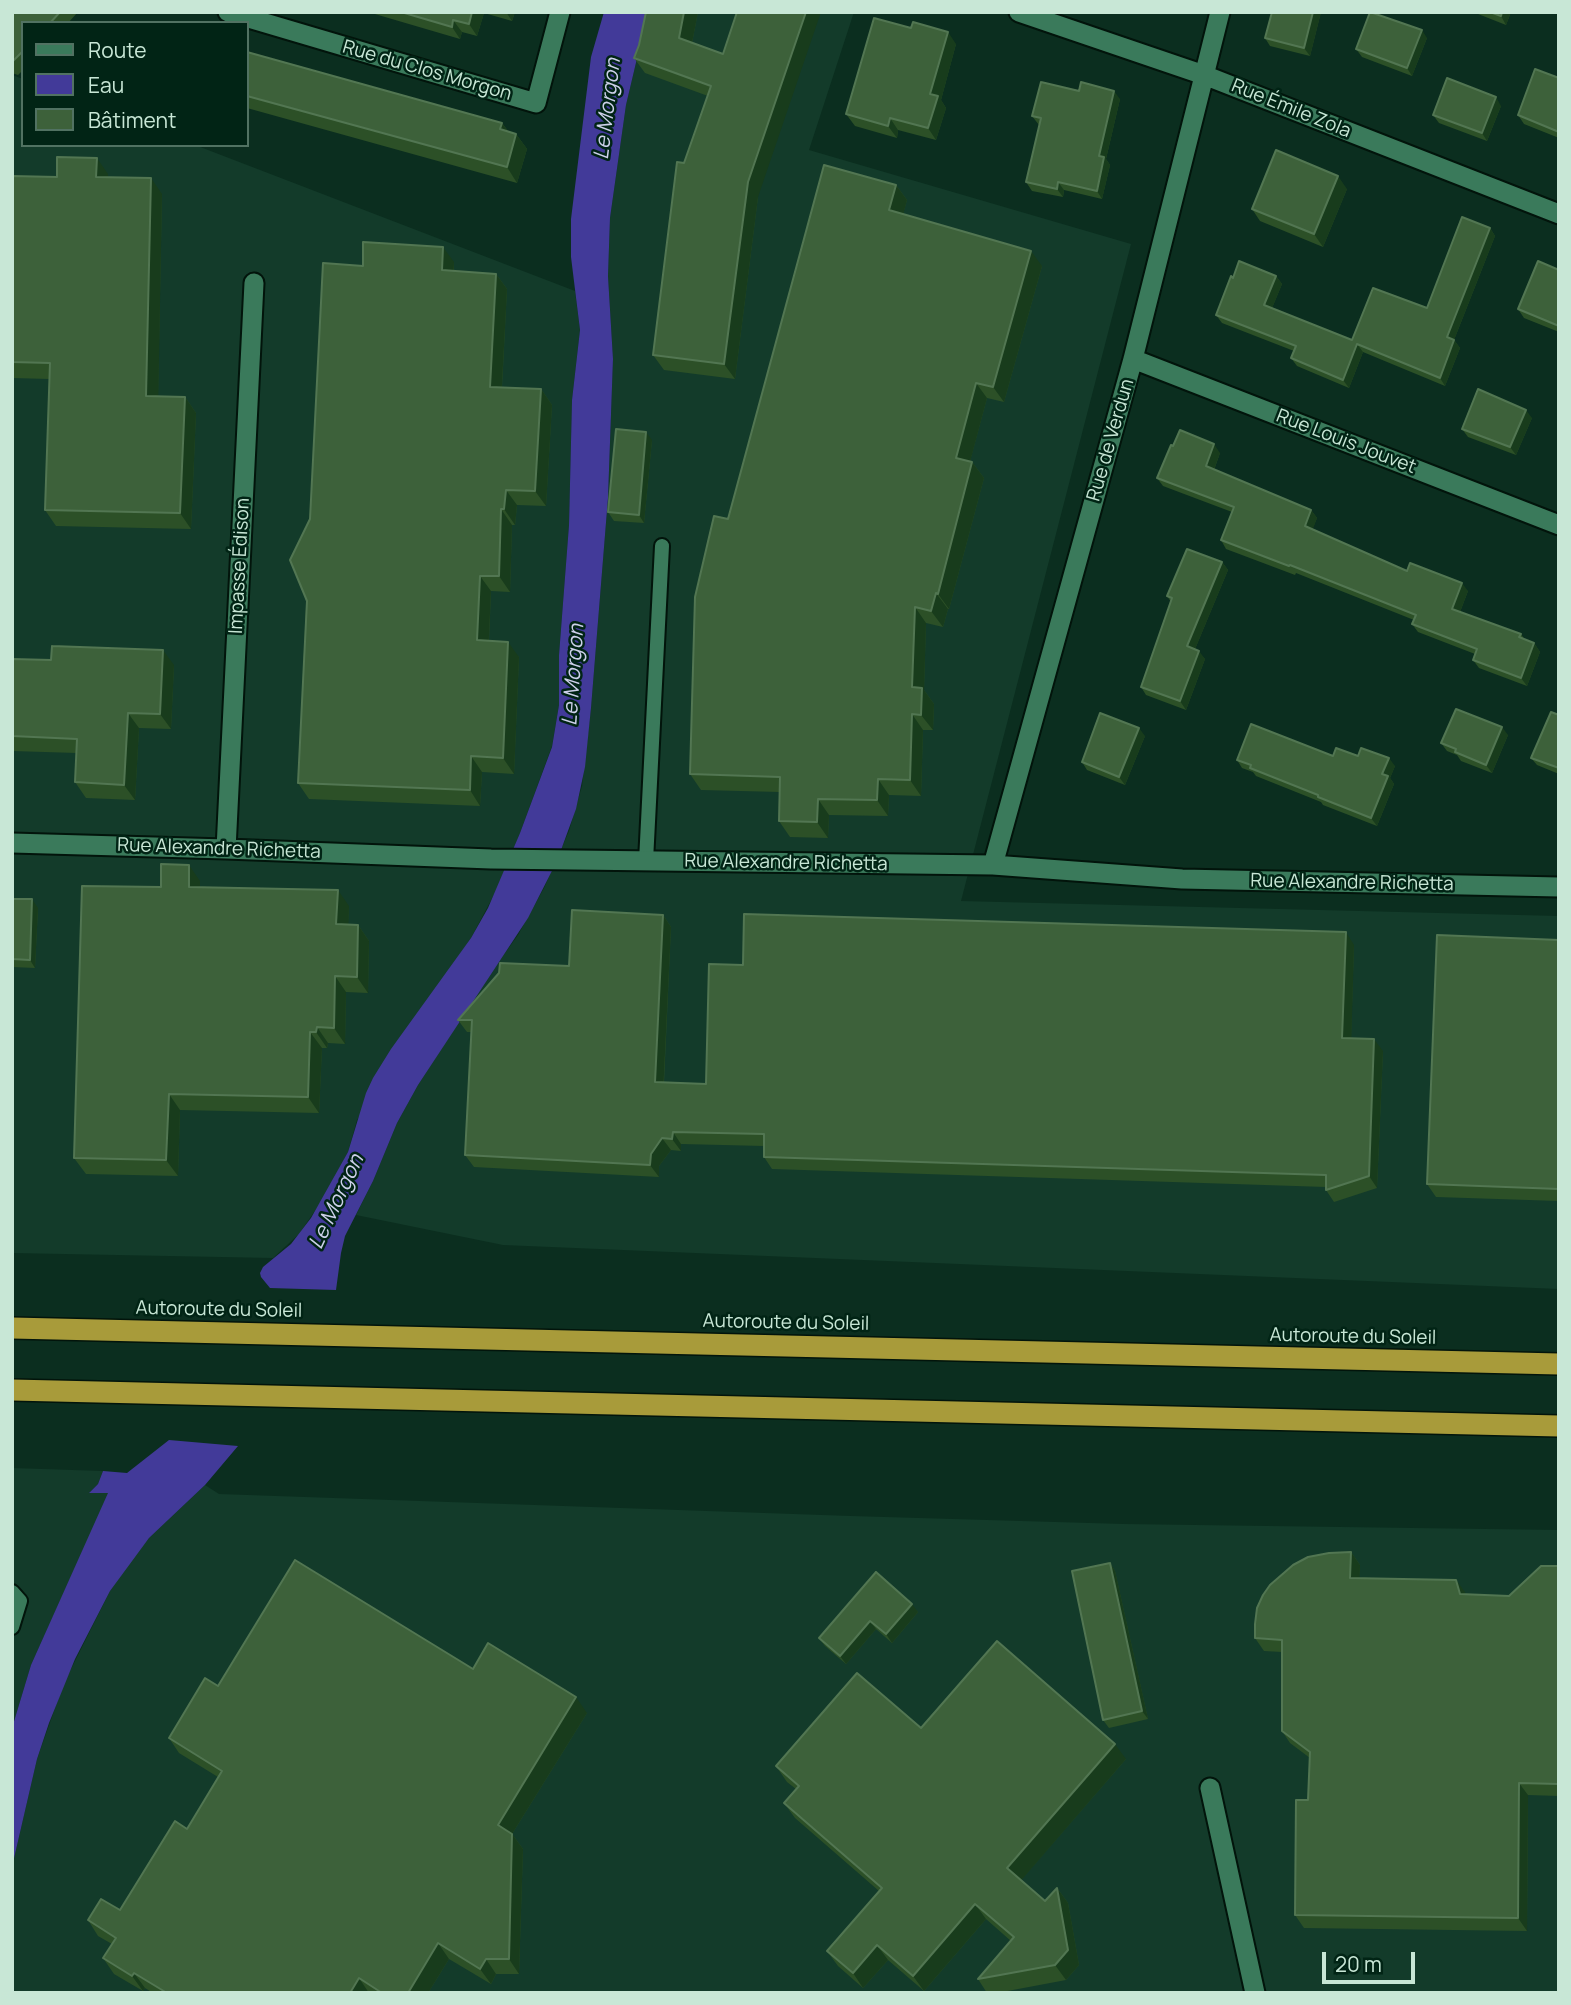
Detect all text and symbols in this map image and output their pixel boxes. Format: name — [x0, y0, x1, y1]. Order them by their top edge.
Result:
legend — [21, 21, 248, 147]
text: Route — [88, 36, 146, 64]
street label: Rue du Clos Morgon — [340, 36, 514, 106]
water label: Le Morgon — [589, 57, 627, 161]
text: Eau — [88, 71, 124, 99]
street label: Rue Émile Zola — [1228, 75, 1354, 143]
text: Bâtiment — [88, 106, 176, 134]
street label: Rue de Verdun — [1083, 376, 1139, 504]
street label: Rue Louis Jouvet — [1273, 405, 1419, 479]
street label: Impasse Édison — [225, 497, 255, 635]
water label: Le Morgon — [558, 623, 590, 727]
street label: Rue Alexandre Richetta — [117, 834, 321, 864]
street label: Rue Alexandre Richetta — [684, 850, 888, 876]
street label: Rue Alexandre Richetta — [1250, 870, 1454, 896]
water label: Le Morgon — [304, 1151, 370, 1253]
street label: Autoroute du Soleil — [135, 1297, 303, 1323]
street label: Autoroute du Soleil — [702, 1310, 870, 1336]
street label: Autoroute du Soleil — [1269, 1324, 1437, 1350]
scale bar — [1326, 1938, 1419, 1982]
text: 20 m — [1335, 1950, 1382, 1978]

